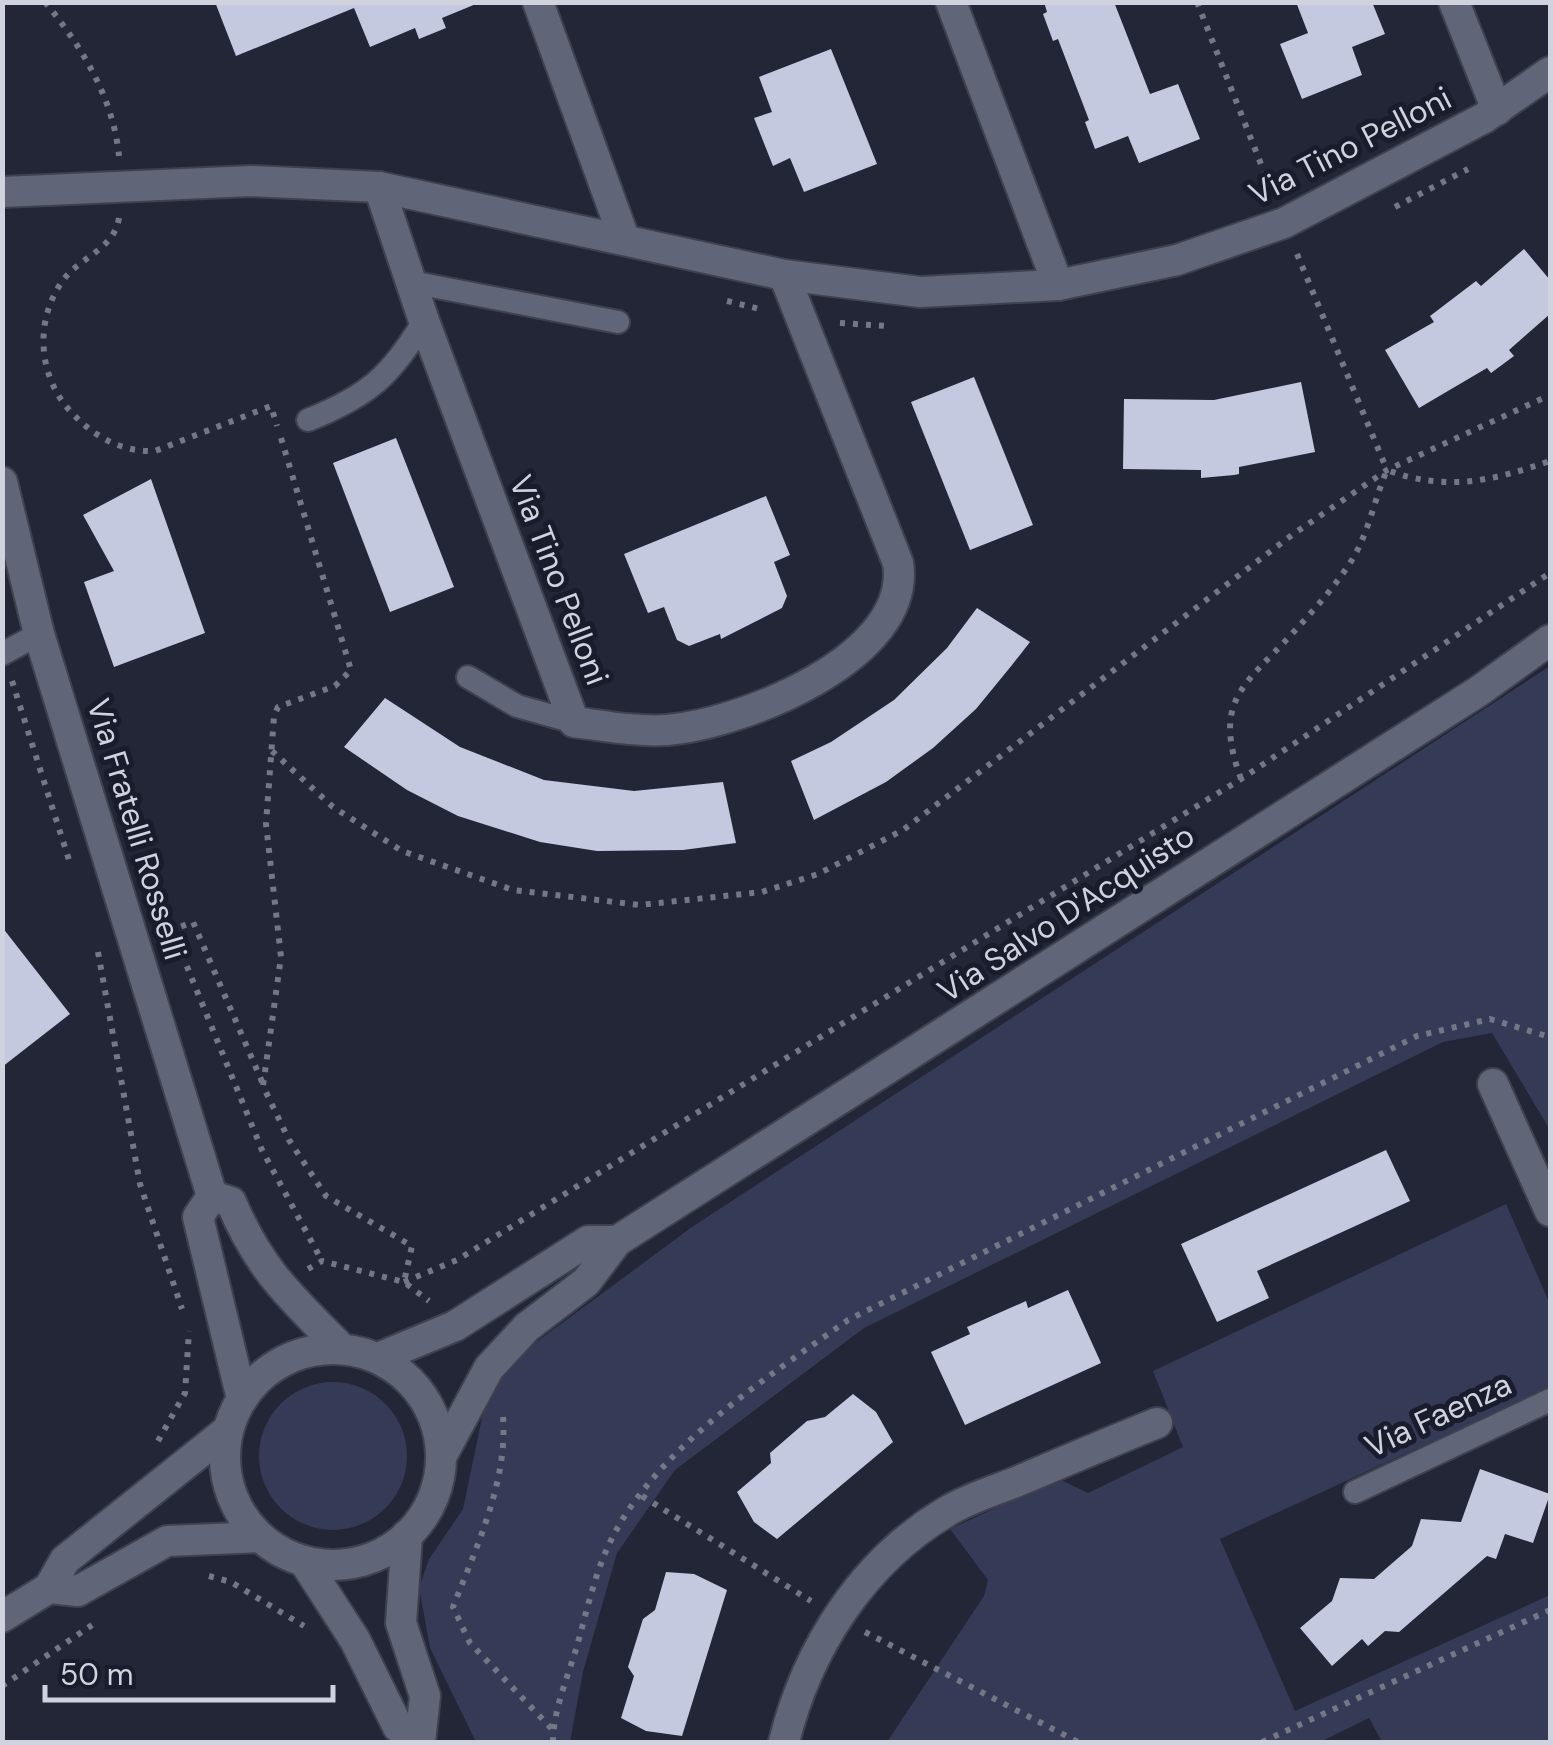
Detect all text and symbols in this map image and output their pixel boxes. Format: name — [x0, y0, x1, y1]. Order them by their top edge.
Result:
street label: Via Tino Pelloni — [1242, 77, 1458, 215]
street label: Via Tino Pelloni — [500, 469, 618, 691]
street label: Via Fratelli Rosselli — [77, 693, 197, 965]
street label: Via Salvo D'Acquisto — [930, 814, 1202, 1012]
street label: Via Faenza — [1358, 1363, 1518, 1467]
scale bar — [45, 1640, 332, 1702]
text: 50 m — [60, 1655, 134, 1694]

